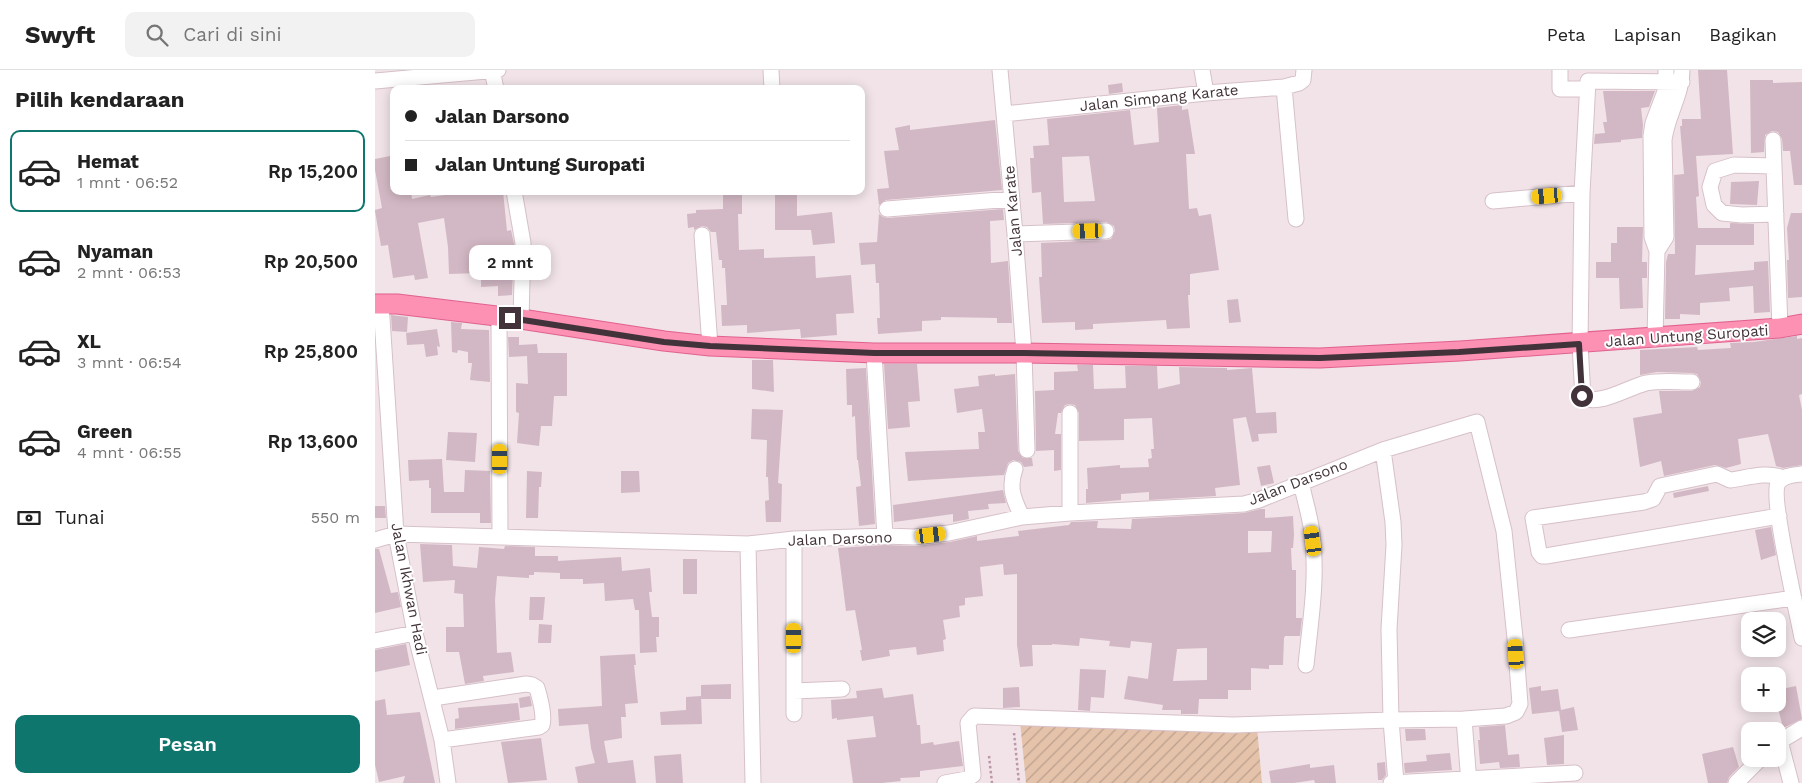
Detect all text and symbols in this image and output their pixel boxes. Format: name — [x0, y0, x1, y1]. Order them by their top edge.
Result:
search box — [125, 12, 475, 57]
text: Swyft — [25, 21, 95, 49]
icon: search — [143, 21, 171, 49]
text: Cari di sini — [183, 23, 282, 46]
text: Peta — [1547, 24, 1585, 45]
text: Lapisan — [1613, 24, 1681, 45]
text: Bagikan — [1709, 24, 1777, 45]
street label: Jalan Simpang Karate — [1079, 81, 1239, 115]
text: Pilih kendaraan — [15, 87, 184, 112]
text: Jalan Darsono — [435, 105, 569, 128]
icon: car — [17, 149, 62, 194]
text: Hemat — [77, 150, 139, 173]
text: Jalan Untung Suropati — [435, 153, 645, 176]
text: Rp 15,200 — [268, 160, 358, 183]
street label: Jalan Karate — [1000, 165, 1026, 257]
text: 1 mnt · 06:52 — [77, 173, 178, 192]
car — [1531, 187, 1562, 205]
car — [1072, 223, 1103, 239]
icon: car — [17, 239, 62, 284]
text: Nyaman — [77, 240, 153, 263]
callout: 2 mnt — [469, 246, 551, 280]
text: Rp 20,500 — [264, 250, 358, 273]
text: 2 mnt — [487, 253, 533, 272]
text: 2 mnt · 06:53 — [77, 263, 181, 282]
route end — [499, 307, 521, 329]
street label: Jalan Untung Suropati — [1605, 321, 1769, 351]
icon: car — [17, 329, 62, 374]
text: XL — [77, 330, 101, 353]
text: Rp 25,800 — [264, 340, 358, 363]
text: 3 mnt · 06:54 — [77, 353, 182, 372]
route start — [1571, 385, 1593, 407]
icon: car — [17, 419, 62, 464]
text: Green — [77, 420, 133, 443]
text: Rp 13,600 — [268, 430, 358, 453]
text: 4 mnt · 06:55 — [77, 443, 182, 462]
car — [492, 444, 507, 474]
street label: Jalan Darsono — [1246, 455, 1350, 509]
icon: cash — [15, 504, 43, 532]
text: Tunai — [55, 506, 105, 529]
text: 550 m — [311, 508, 360, 527]
street label: Jalan Ikhwan Hadi — [387, 521, 431, 657]
car — [1303, 525, 1322, 557]
car — [915, 526, 946, 544]
street label: Jalan Darsono — [787, 528, 893, 550]
map controls — [1741, 612, 1786, 767]
button: layers — [1741, 612, 1786, 657]
car — [786, 623, 801, 653]
car — [1507, 639, 1524, 669]
button: + — [1741, 667, 1786, 712]
button: Pesan — [15, 715, 360, 773]
button: − — [1741, 722, 1786, 767]

